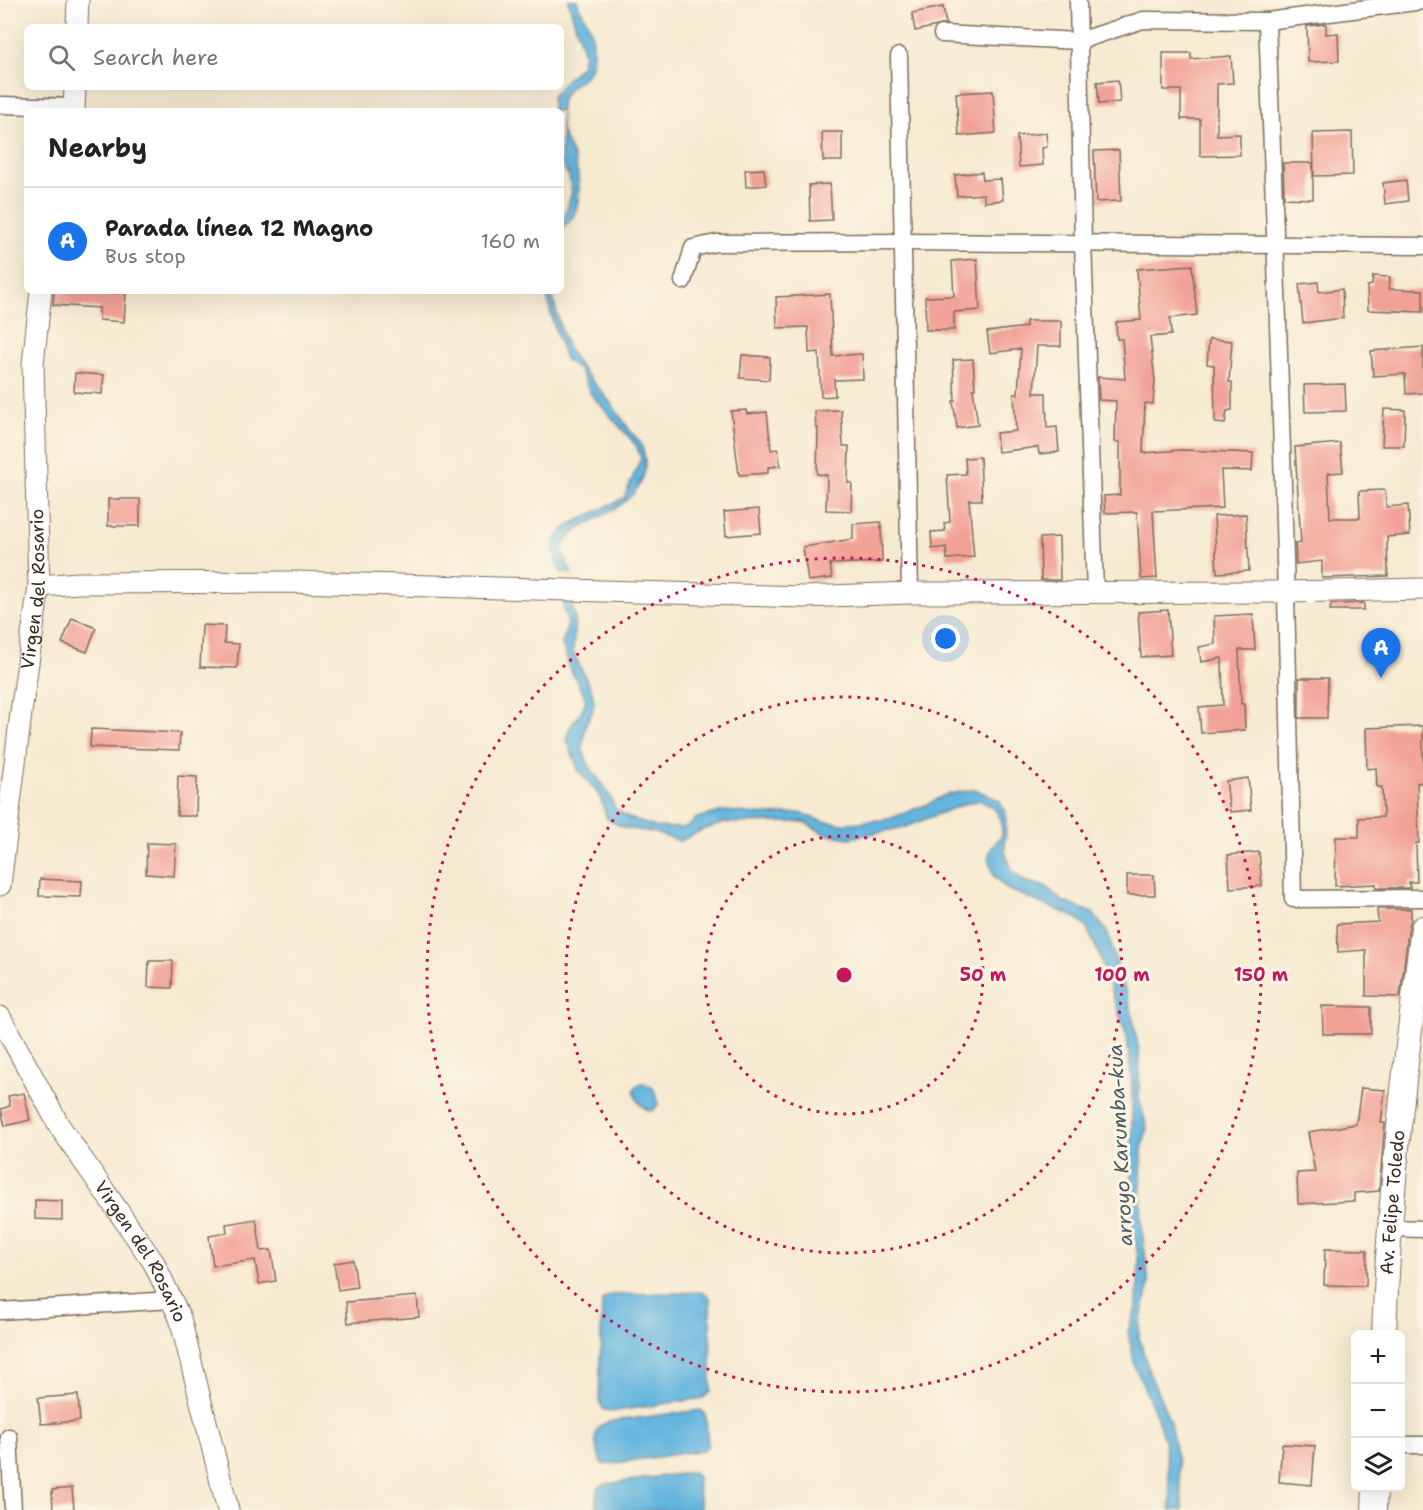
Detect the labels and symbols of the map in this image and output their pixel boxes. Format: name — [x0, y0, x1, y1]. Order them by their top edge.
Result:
street label: Virgen del Rosario — [15, 508, 51, 671]
your location — [931, 624, 960, 653]
pin: A — [1362, 628, 1400, 678]
text: 50 m — [960, 963, 1007, 987]
text: 100 m — [1094, 963, 1150, 987]
text: 150 m — [1234, 963, 1289, 987]
centre of rings — [834, 965, 854, 985]
water label: arroyo Karumba-kua — [1102, 1043, 1138, 1247]
street label: Av. Felipe Toledo — [1375, 1129, 1411, 1275]
street label: Virgen del Rosario — [89, 1176, 192, 1326]

